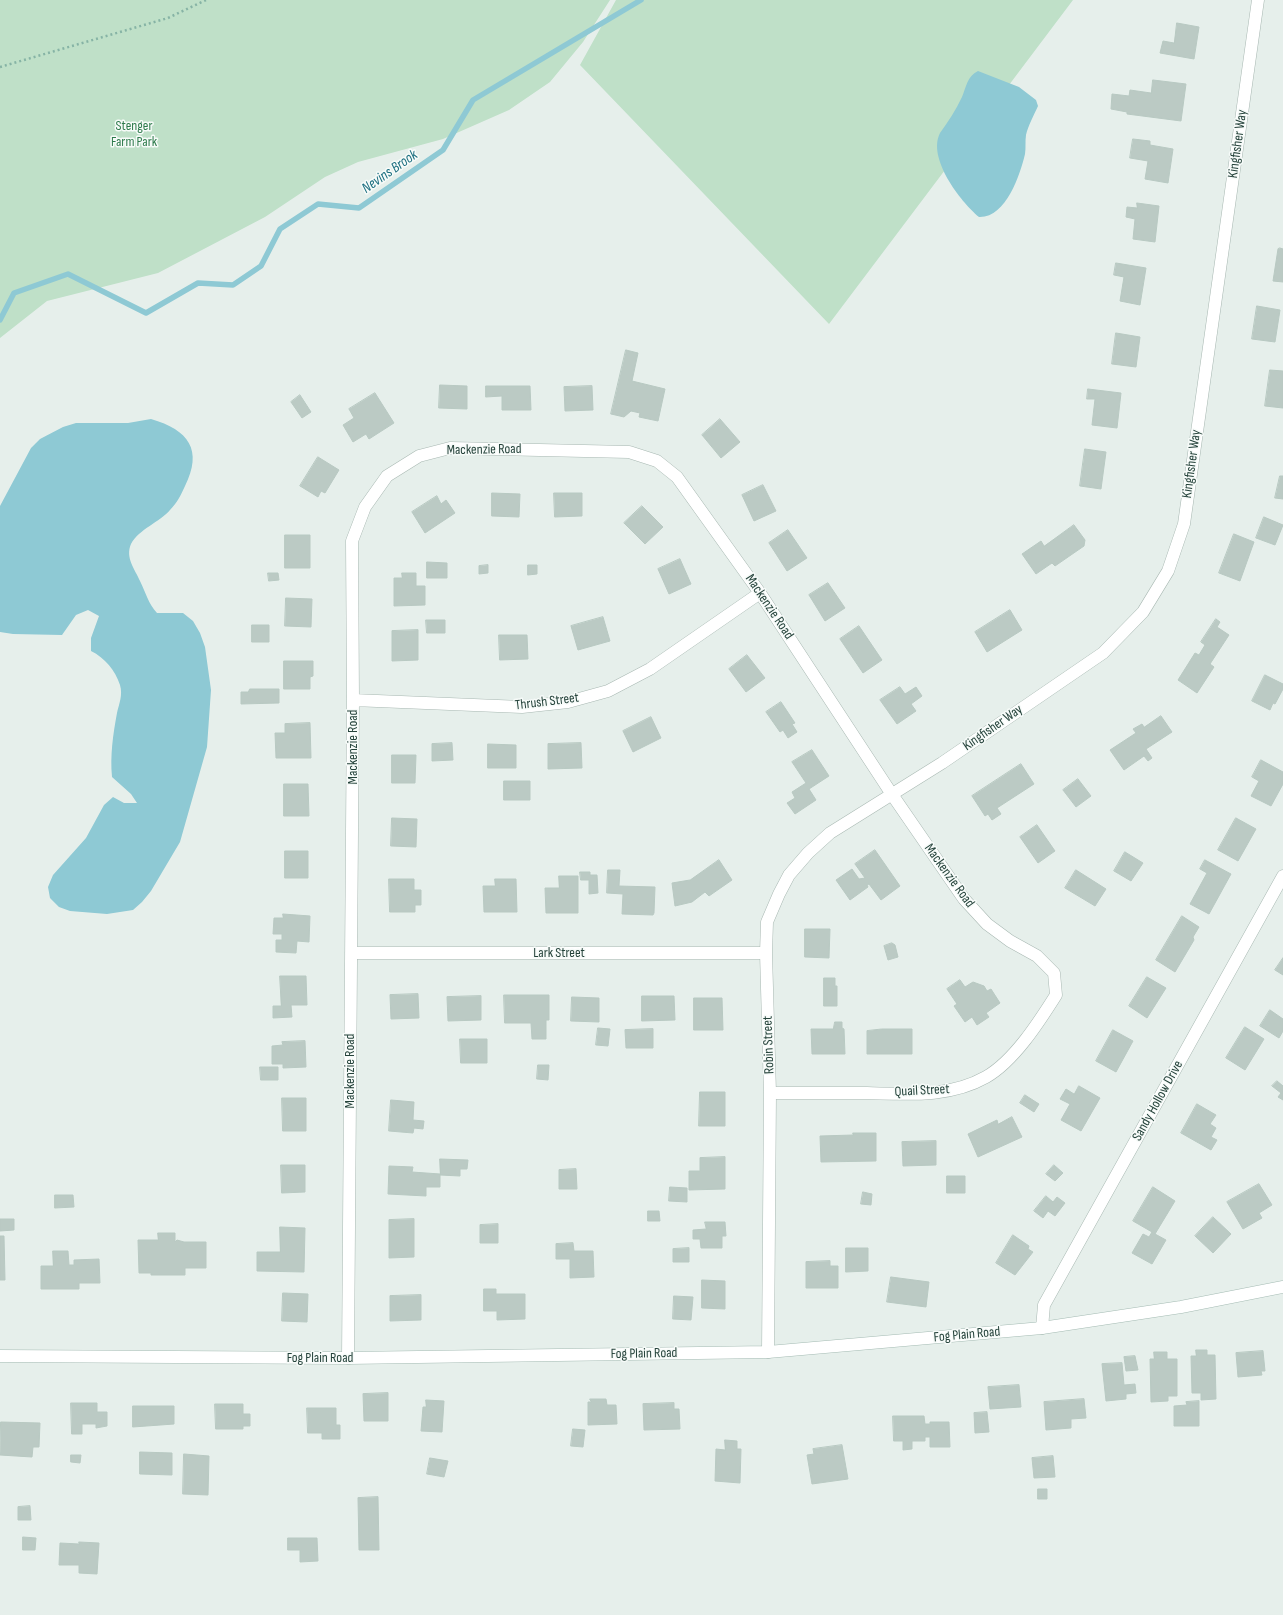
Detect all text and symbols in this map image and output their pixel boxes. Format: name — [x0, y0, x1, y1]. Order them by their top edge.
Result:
street label: Kingfisher Way — [1225, 109, 1251, 179]
park label: Stenger Farm Park — [111, 118, 157, 150]
water label: Nevins Brook — [359, 146, 421, 198]
street label: Kingfisher Way — [1179, 429, 1205, 499]
street label: Mackenzie Road — [446, 441, 522, 459]
street label: Mackenzie Road — [741, 571, 797, 643]
street label: Thrush Street — [514, 690, 580, 714]
street label: Kingfisher Way — [960, 701, 1026, 755]
street label: Mackenzie Road — [345, 710, 361, 784]
street label: Mackenzie Road — [920, 841, 978, 911]
street label: Lark Street — [533, 945, 585, 961]
street label: Robin Street — [760, 1016, 778, 1074]
street label: Mackenzie Road — [342, 1034, 358, 1108]
street label: Sandy Hollow Drive — [1129, 1058, 1187, 1144]
street label: Quail Street — [894, 1081, 950, 1101]
street label: Fog Plain Road — [933, 1324, 1001, 1346]
street label: Fog Plain Road — [610, 1345, 678, 1363]
street label: Fog Plain Road — [287, 1350, 353, 1366]

